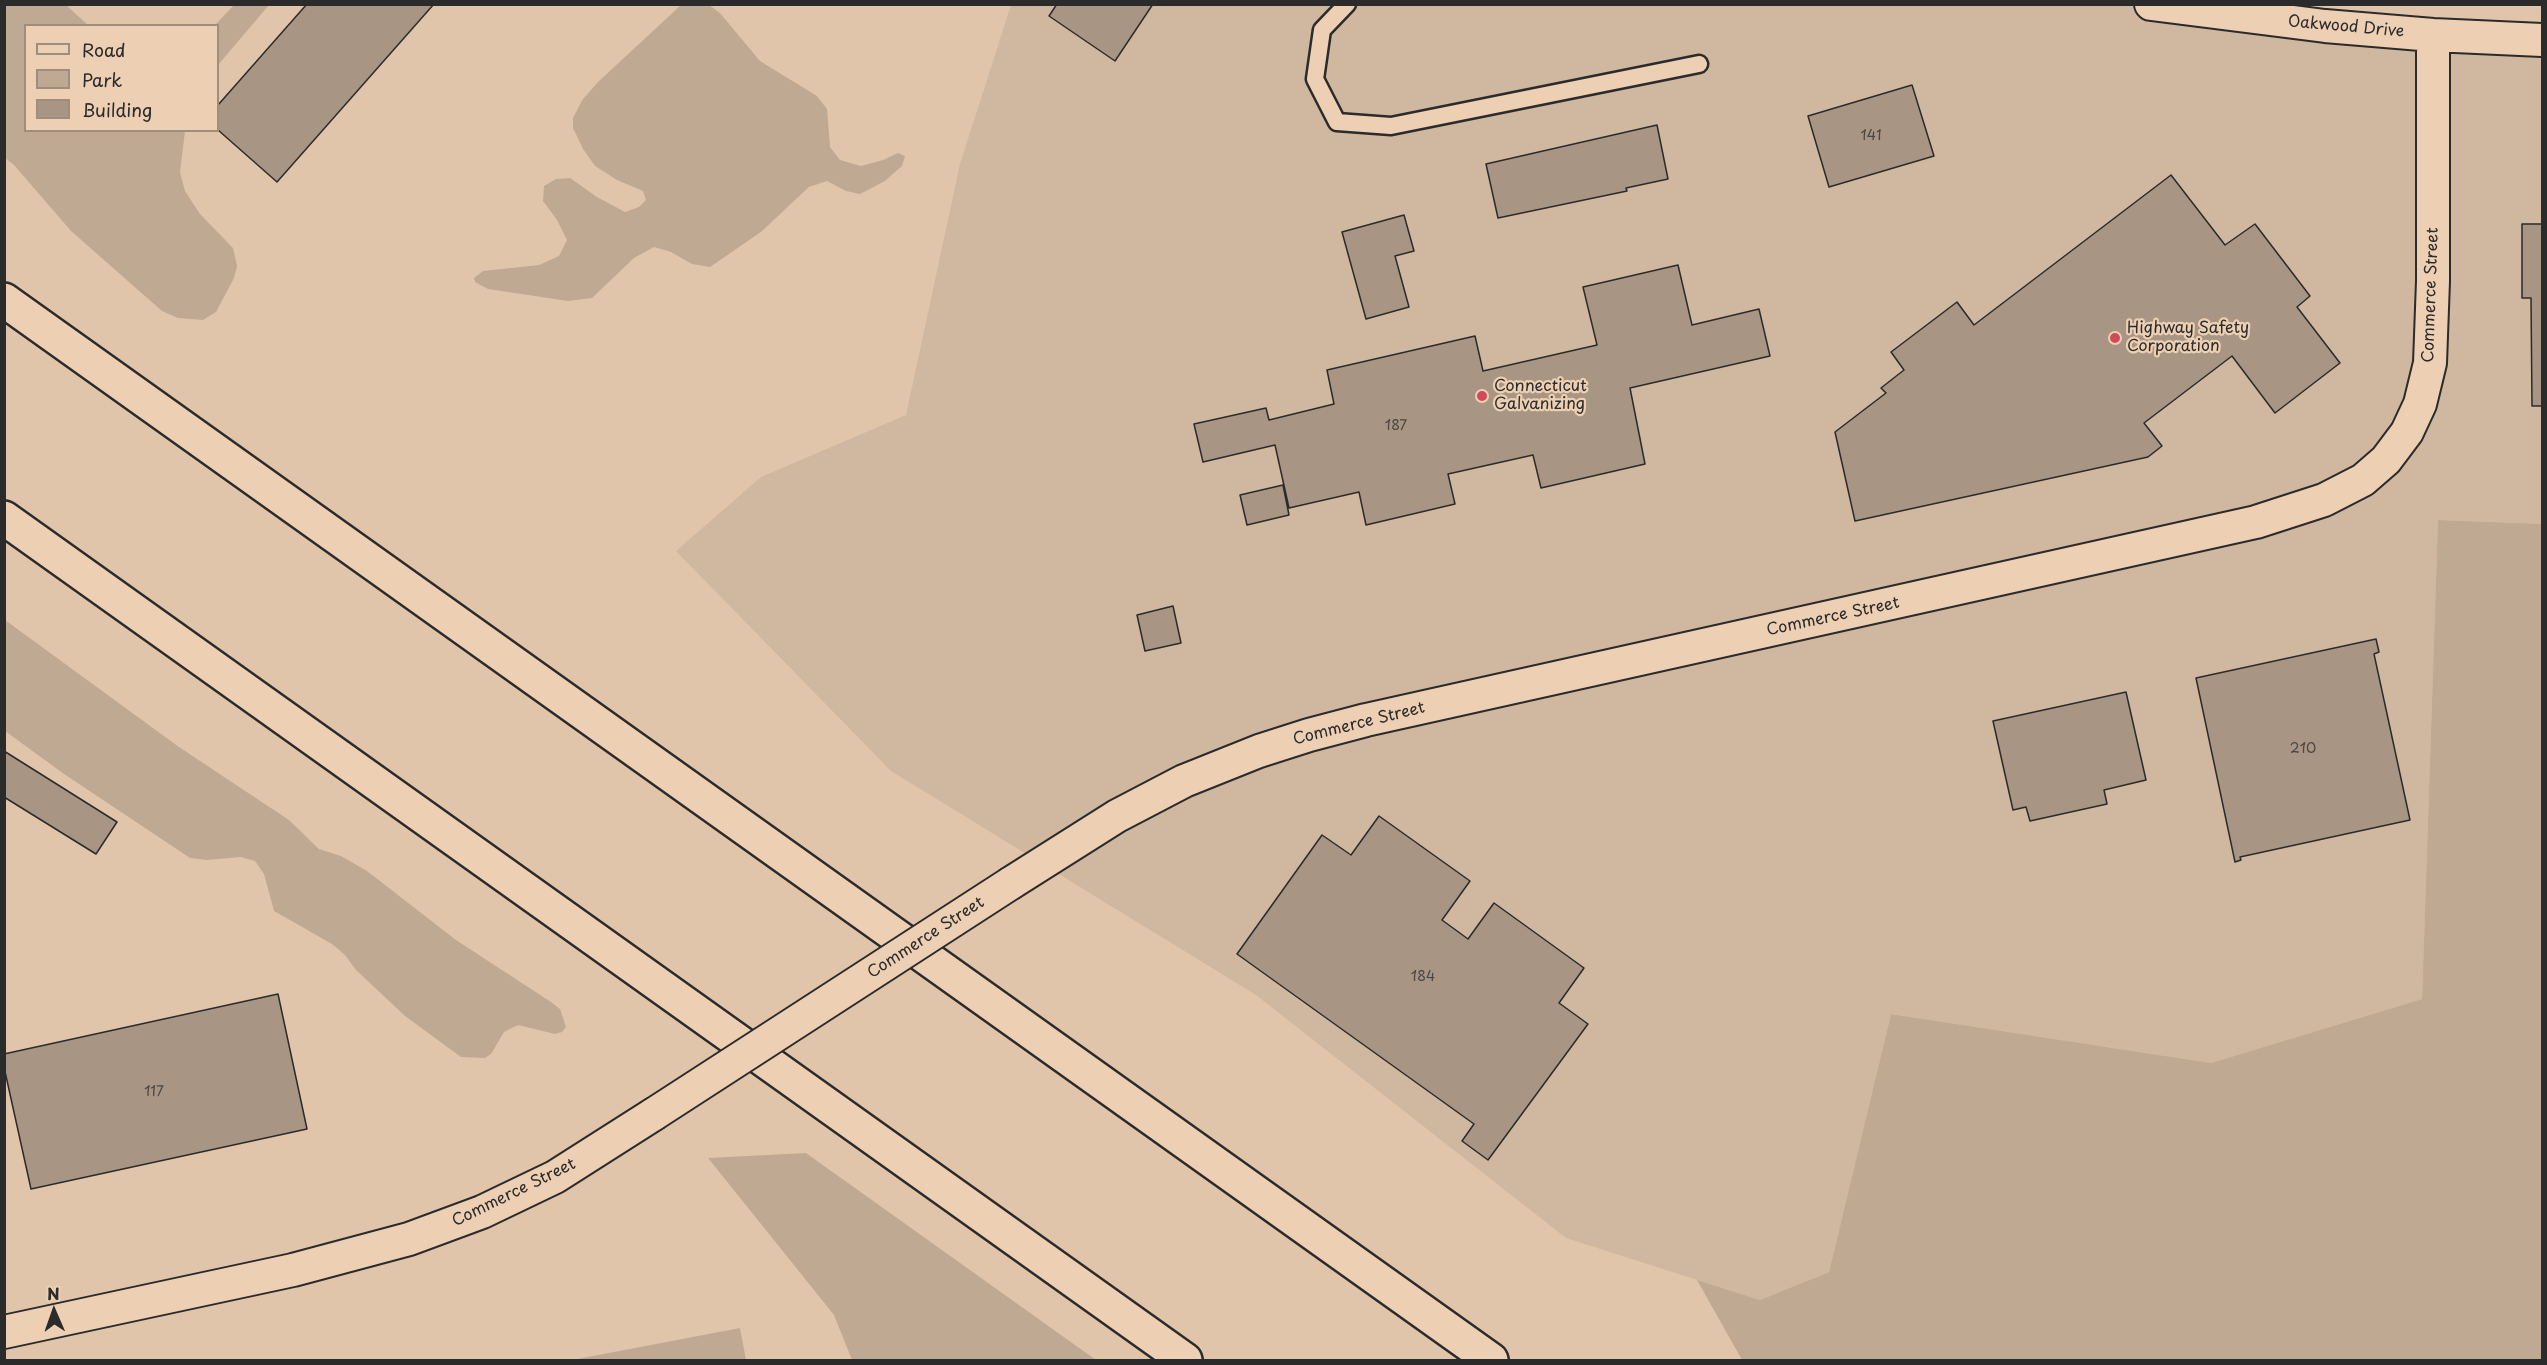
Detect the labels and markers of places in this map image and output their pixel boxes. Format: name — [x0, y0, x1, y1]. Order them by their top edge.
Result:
place label: Highway Safety Corporation — [2127, 319, 2249, 357]
marker: Highway Safety Corporation — [2108, 331, 2122, 345]
place label: Connecticut Galvanizing — [1494, 377, 1587, 415]
marker: Connecticut Galvanizing — [1475, 389, 1489, 403]

